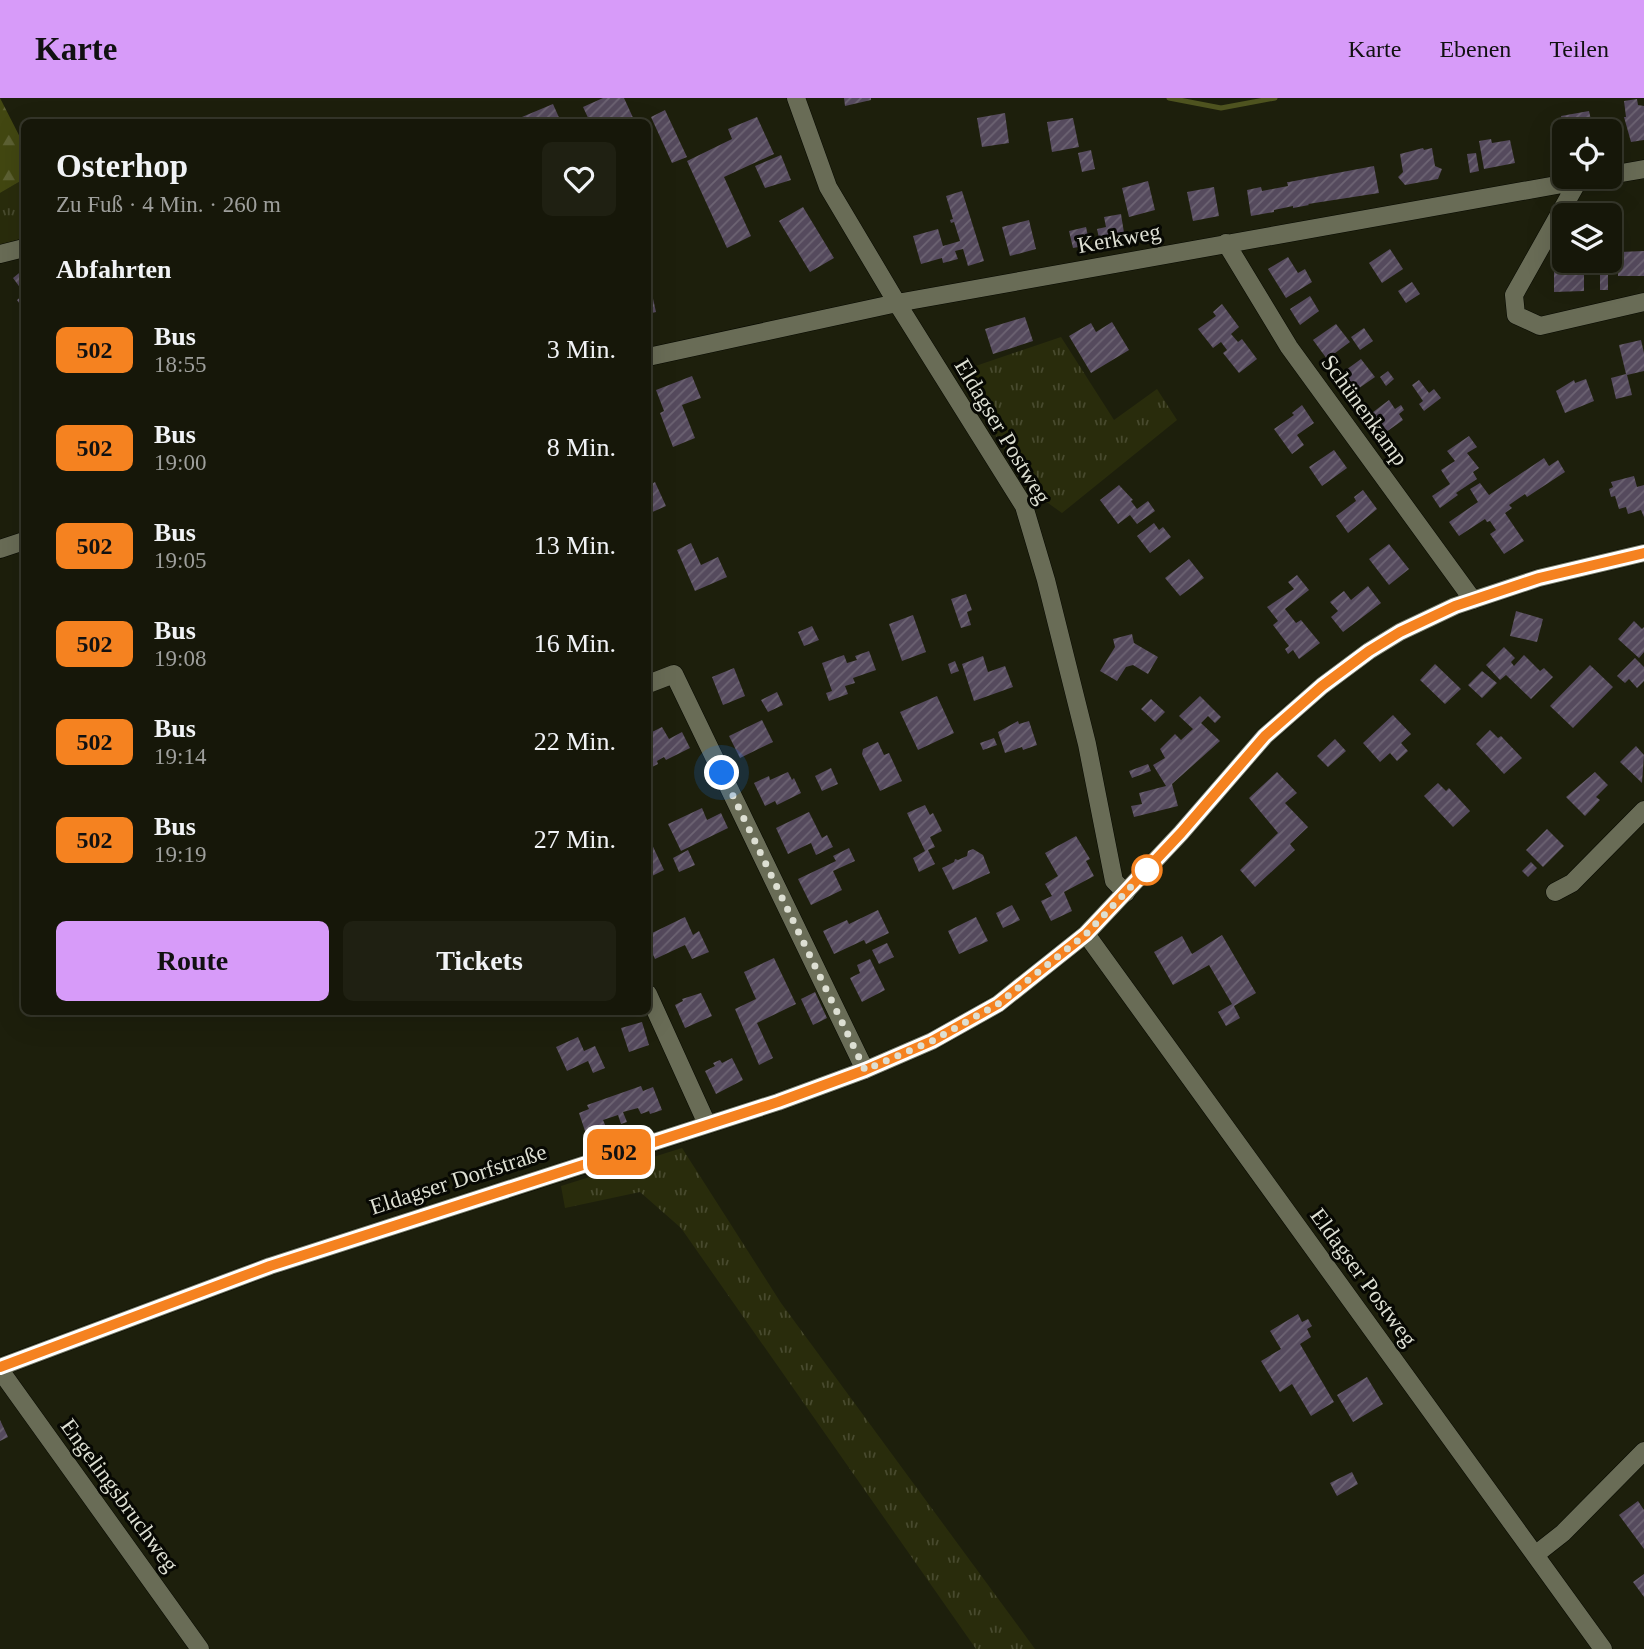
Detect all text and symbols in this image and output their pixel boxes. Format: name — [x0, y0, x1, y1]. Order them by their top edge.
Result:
text: Karte — [35, 31, 117, 67]
text: Karte — [1348, 36, 1401, 62]
text: Ebenen — [1439, 36, 1511, 62]
text: Teilen — [1549, 36, 1609, 62]
map controls — [1552, 119, 1622, 273]
button: locate — [1552, 119, 1622, 189]
button: heart — [542, 142, 616, 216]
text: Osterhop — [56, 148, 188, 184]
text: Zu Fuß · 4 Min. · 260 m — [56, 192, 281, 217]
button: layers — [1552, 203, 1622, 273]
street label: Kerkweg — [1075, 219, 1163, 258]
text: Abfahrten — [56, 255, 172, 284]
text: Bus — [154, 322, 196, 351]
text: 3 Min. — [547, 335, 616, 364]
text: 502 — [77, 337, 113, 363]
street label: Schünenkamp — [1316, 350, 1413, 470]
text: 18:55 — [154, 352, 206, 377]
street label: Eldagser Postweg — [950, 354, 1056, 508]
text: Bus — [154, 420, 196, 449]
text: 8 Min. — [547, 433, 616, 462]
text: 502 — [77, 435, 113, 461]
text: 19:00 — [154, 450, 206, 475]
text: Bus — [154, 518, 196, 547]
text: 13 Min. — [534, 531, 616, 560]
text: 502 — [77, 533, 113, 559]
text: 19:05 — [154, 548, 206, 573]
text: Bus — [154, 616, 196, 645]
text: 16 Min. — [534, 629, 616, 658]
text: 502 — [77, 631, 113, 657]
text: 19:08 — [154, 646, 206, 671]
text: Bus — [154, 714, 196, 743]
text: 22 Min. — [534, 727, 616, 756]
text: 502 — [77, 729, 113, 755]
text: 19:14 — [154, 744, 206, 769]
your location — [704, 755, 739, 790]
text: Bus — [154, 812, 196, 841]
text: 27 Min. — [534, 825, 616, 854]
text: 502 — [77, 827, 113, 853]
text: 19:19 — [154, 842, 206, 867]
unlabelled marker — [1132, 855, 1162, 885]
button: Route — [56, 921, 329, 1001]
button: Tickets — [343, 921, 616, 1001]
line badge: 502 — [579, 1129, 659, 1175]
street label: Eldagser Dorfstraße — [367, 1139, 550, 1220]
text: 502 — [601, 1139, 637, 1165]
street label: Eldagser Postweg — [1305, 1204, 1422, 1351]
street label: Engelingsbruchweg — [56, 1414, 184, 1577]

